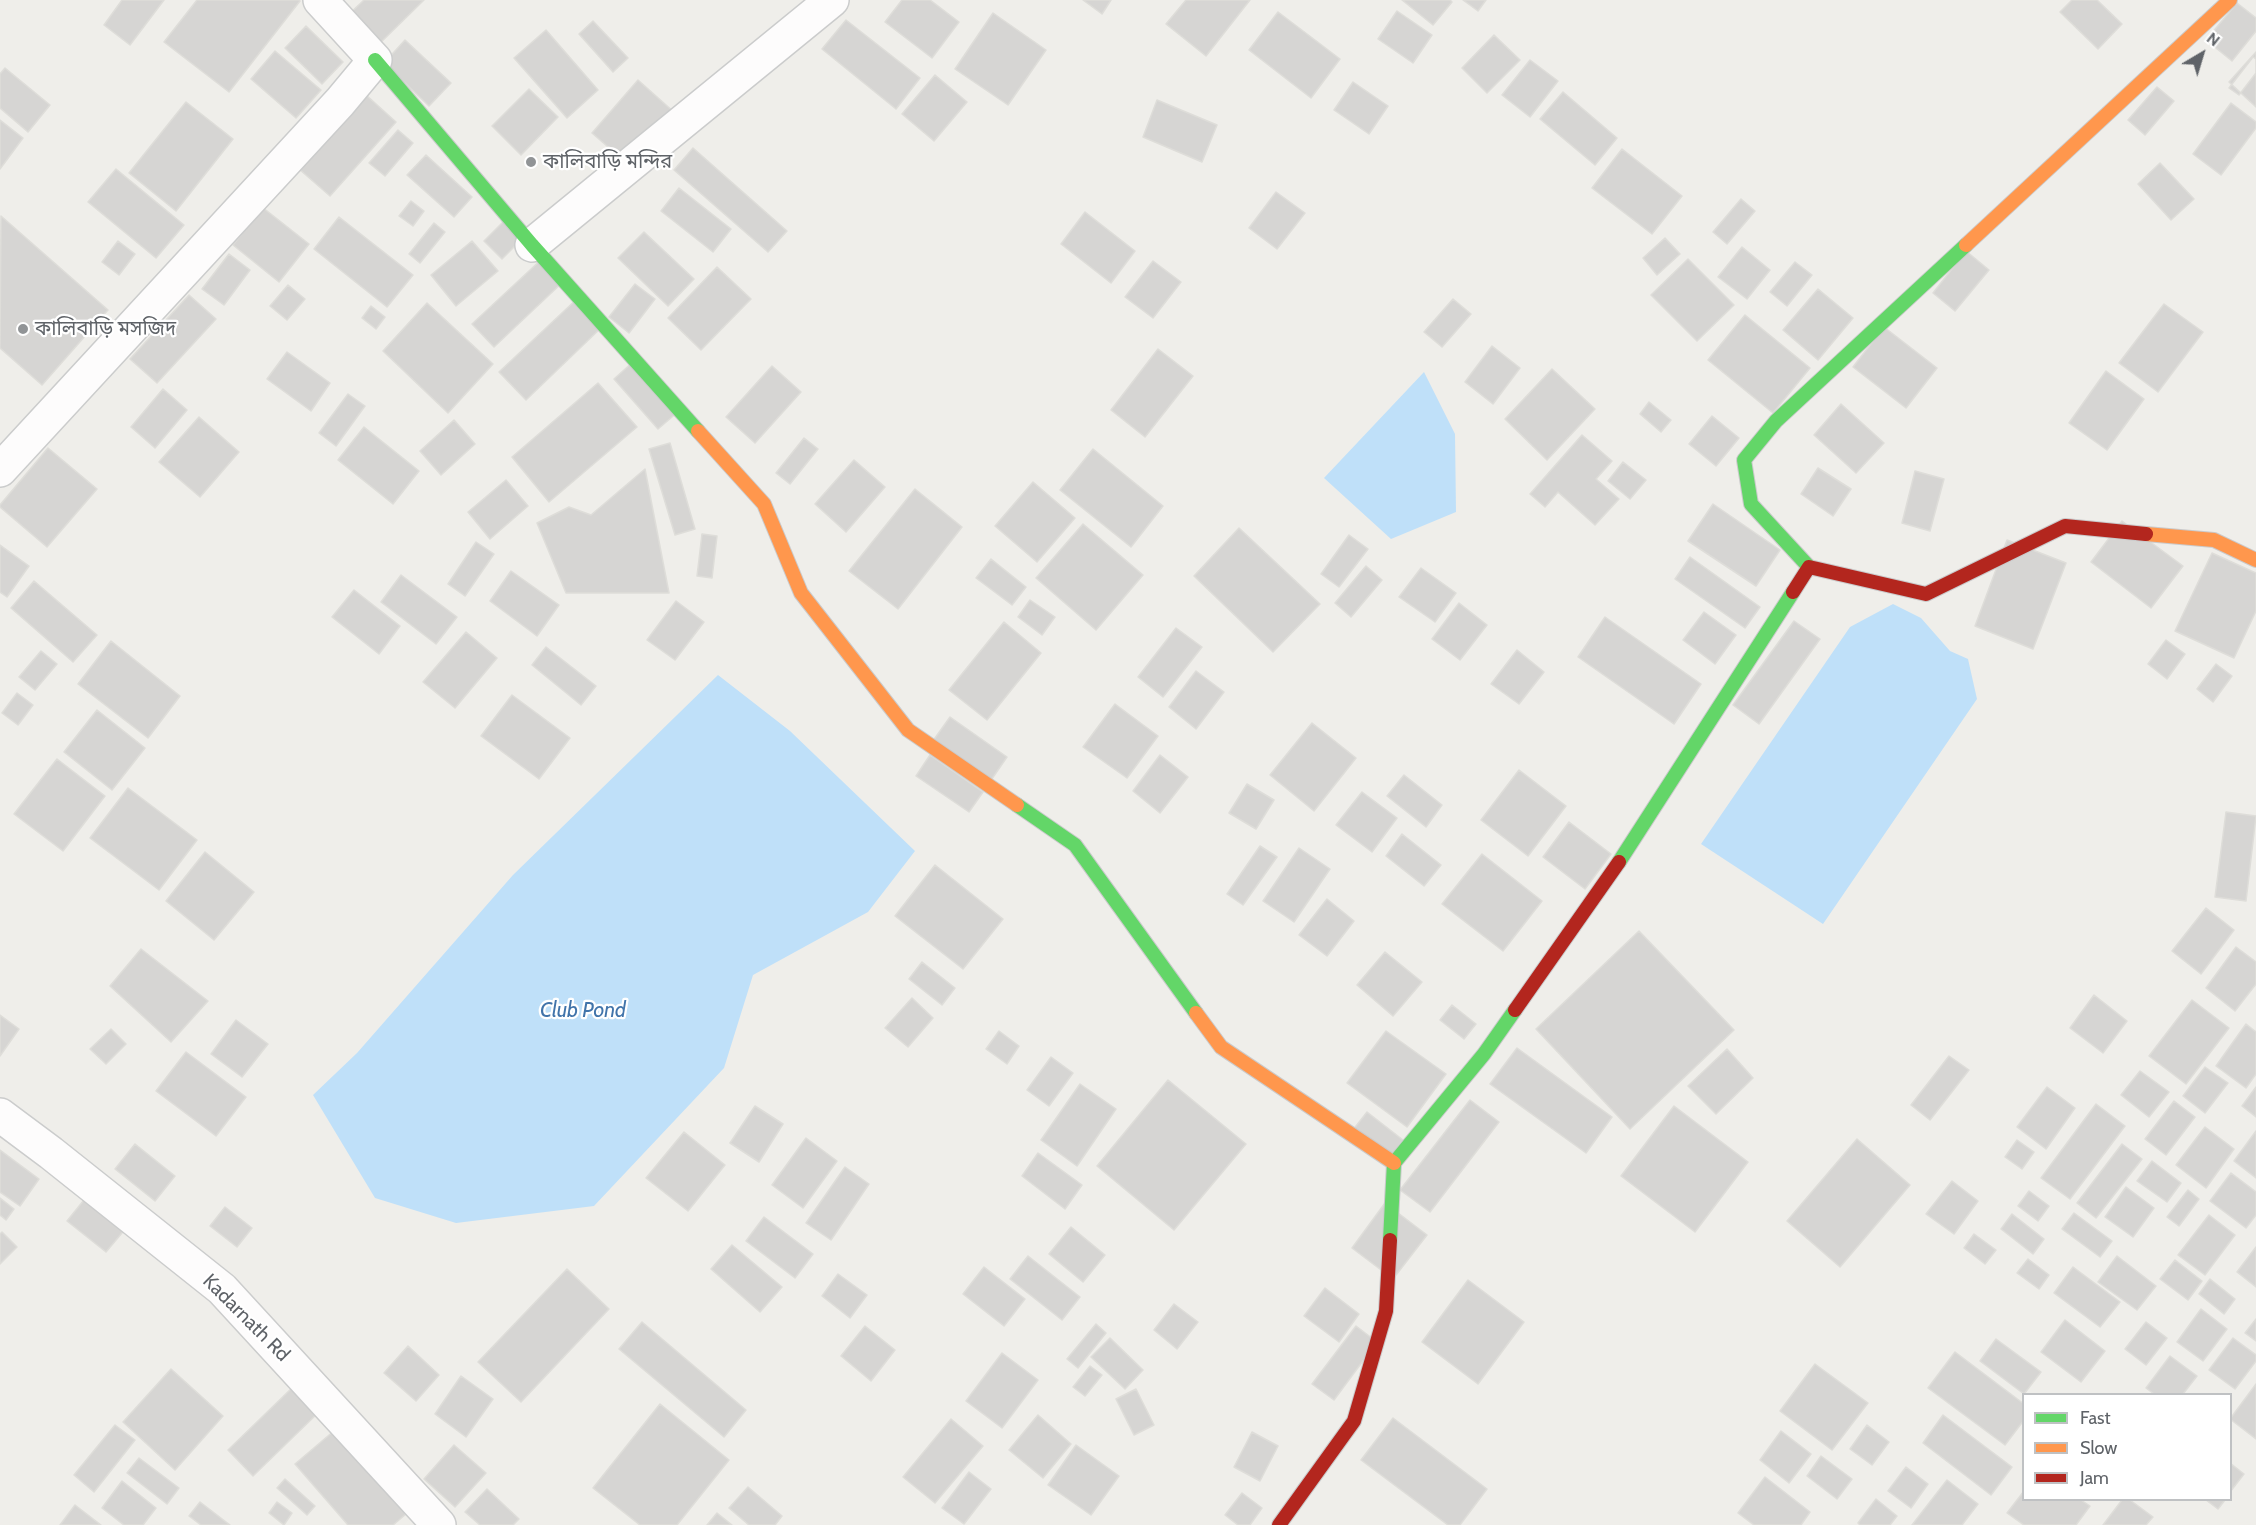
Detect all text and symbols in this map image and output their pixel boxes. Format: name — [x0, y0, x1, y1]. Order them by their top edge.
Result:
north arrow — [2172, 24, 2232, 84]
text: N — [2203, 28, 2224, 50]
place label: কালিবাড়ি মন্দির — [543, 150, 672, 174]
marker: কালিবাড়ি মন্দির — [524, 155, 538, 169]
place label: কালিবাড়ি মসজিদ — [35, 317, 176, 341]
marker: কালিবাড়ি মসজিদ — [16, 322, 30, 336]
water label: Club Pond — [540, 998, 626, 1024]
street label: Kadarnath Rd — [197, 1269, 295, 1367]
legend — [2022, 1393, 2232, 1501]
text: Fast — [2080, 1407, 2111, 1429]
text: Slow — [2080, 1437, 2117, 1459]
text: Jam — [2080, 1467, 2109, 1489]

